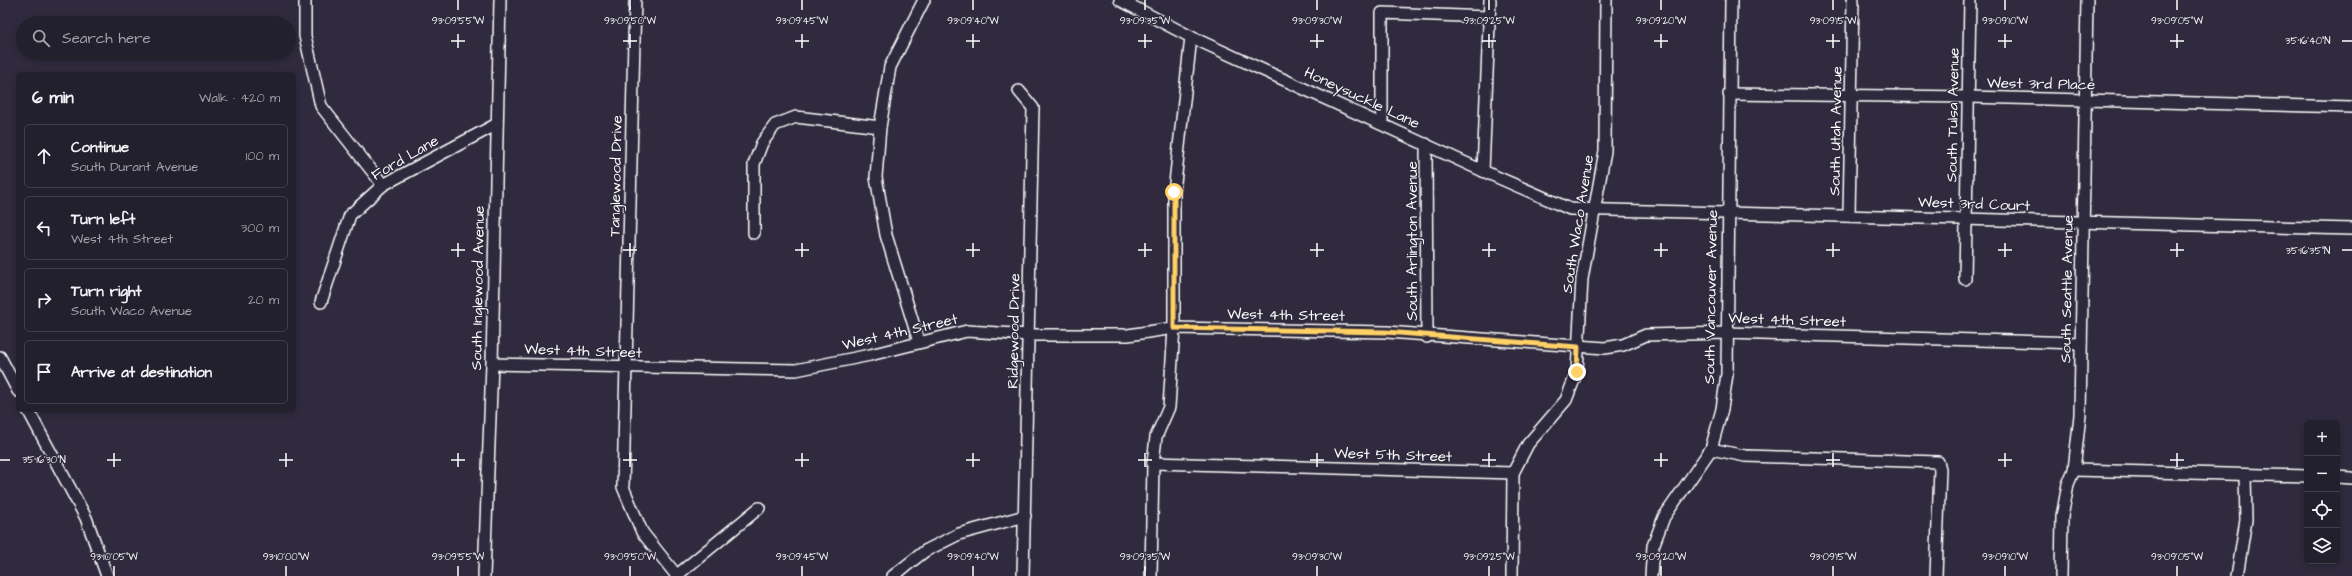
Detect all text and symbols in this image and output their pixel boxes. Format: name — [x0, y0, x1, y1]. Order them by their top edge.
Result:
text: 93°09'55"W — [432, 14, 485, 28]
text: 93°09'50"W — [604, 14, 656, 28]
text: 93°09'45"W — [776, 14, 829, 28]
text: 93°09'40"W — [947, 14, 999, 28]
text: 93°09'35"W — [1120, 14, 1171, 28]
text: 93°09'30"W — [1292, 14, 1342, 28]
text: 93°09'25"W — [1463, 14, 1515, 28]
text: 93°09'20"W — [1636, 14, 1687, 28]
text: 93°09'15"W — [1810, 14, 1857, 28]
text: 93°09'10"W — [1982, 14, 2029, 28]
text: 93°09'05"W — [2151, 14, 2203, 28]
search box — [16, 16, 296, 60]
icon: search — [30, 27, 52, 49]
text: Search here — [62, 28, 151, 49]
text: 35°16'40"N — [2285, 34, 2331, 48]
street label: South Tulsa Avenue — [1941, 48, 1965, 182]
street label: Honeysuckle Lane — [1300, 62, 1423, 135]
street label: South Utah Avenue — [1824, 66, 1848, 196]
street label: West 3rd Place — [1987, 73, 2095, 95]
text: 6 min — [32, 86, 74, 110]
text: Walk · 420 m — [199, 89, 280, 107]
street label: Tanglewood Drive — [604, 115, 629, 237]
street label: Ford Lane — [368, 130, 442, 186]
text: Continue — [71, 137, 129, 158]
icon: ahead — [33, 145, 55, 167]
text: 100 m — [246, 147, 279, 165]
street label: South Waco Avenue — [1557, 153, 1599, 295]
text: South Durant Avenue — [71, 158, 198, 176]
street label: South Arlington Avenue — [1402, 161, 1424, 321]
route start — [1165, 183, 1183, 201]
street label: West 3rd Court — [1917, 192, 2031, 216]
street label: South Inglewood Avenue — [466, 206, 491, 370]
text: Turn left — [71, 209, 135, 230]
street label: South Vancouver Avenue — [1699, 210, 1723, 384]
street label: South Seattle Avenue — [2055, 215, 2079, 363]
icon: left — [33, 217, 55, 239]
text: 300 m — [241, 219, 279, 237]
text: West 4th Street — [71, 230, 173, 248]
text: 35°16'35"N — [2286, 244, 2330, 258]
street label: Ridgewood Drive — [1002, 273, 1027, 389]
text: Turn right — [71, 281, 142, 302]
icon: right — [33, 289, 55, 311]
text: 20 m — [248, 291, 279, 309]
text: South Waco Avenue — [71, 302, 192, 320]
street label: West 4th Street — [1227, 303, 1345, 327]
street label: West 4th Street — [1728, 307, 1846, 333]
street label: West 4th Street — [840, 309, 960, 355]
street label: West 4th Street — [524, 338, 642, 364]
icon: arrive — [33, 361, 55, 383]
text: Arrive at destination — [71, 362, 212, 383]
route end — [1568, 363, 1586, 381]
map controls — [2304, 420, 2340, 564]
button: + — [2304, 420, 2340, 456]
street label: West 5th Street — [1334, 442, 1452, 468]
text: 35°16'30"N — [22, 453, 66, 467]
button: − — [2304, 456, 2340, 492]
button: locate — [2304, 492, 2340, 528]
button: layers — [2304, 528, 2340, 564]
text: 93°10'05"W — [90, 550, 138, 564]
text: 93°10'00"W — [263, 550, 310, 564]
text: 93°09'55"W — [432, 550, 485, 564]
text: 93°09'50"W — [604, 550, 656, 564]
text: 93°09'45"W — [776, 550, 829, 564]
text: 93°09'40"W — [947, 550, 999, 564]
text: 93°09'35"W — [1120, 550, 1171, 564]
text: 93°09'30"W — [1292, 550, 1342, 564]
text: 93°09'25"W — [1463, 550, 1515, 564]
text: 93°09'20"W — [1636, 550, 1687, 564]
text: 93°09'15"W — [1810, 550, 1857, 564]
text: 93°09'10"W — [1982, 550, 2029, 564]
text: 93°09'05"W — [2151, 550, 2203, 564]

